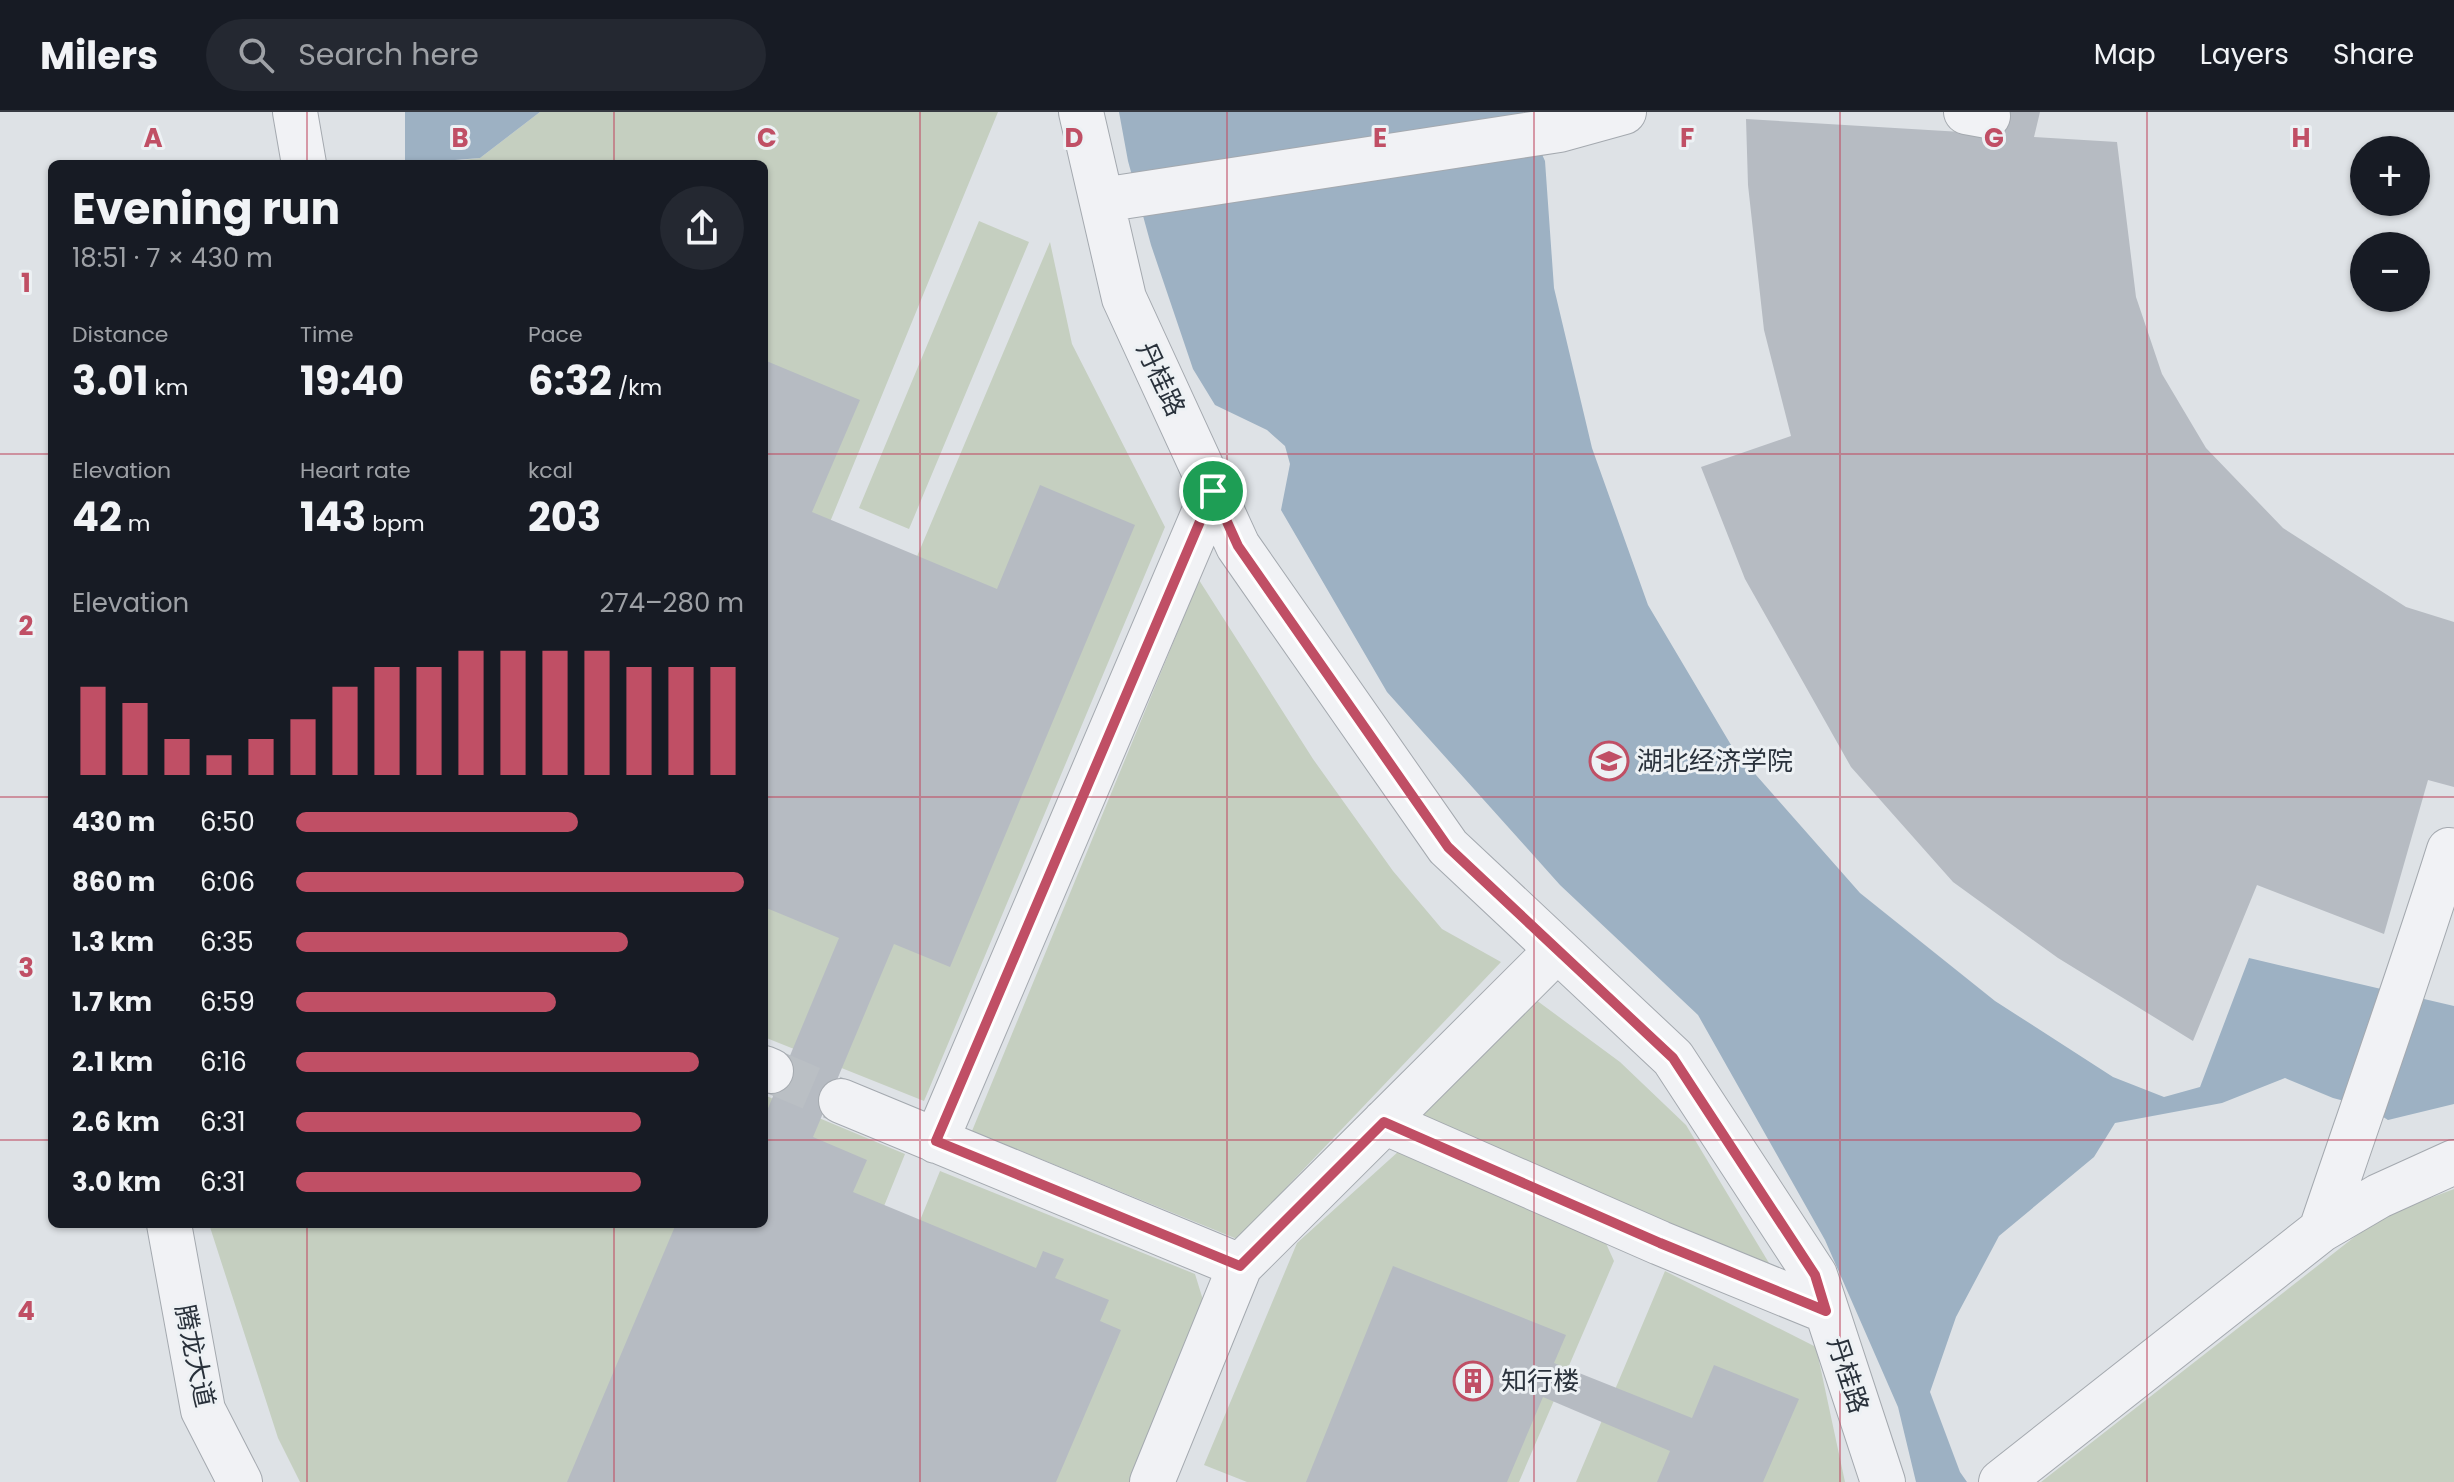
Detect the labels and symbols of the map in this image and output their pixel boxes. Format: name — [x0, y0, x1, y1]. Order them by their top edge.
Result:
text: A — [143, 120, 163, 156]
text: B — [451, 120, 469, 156]
text: C — [757, 120, 777, 156]
text: D — [1065, 120, 1084, 156]
text: E — [1373, 120, 1387, 156]
text: F — [1680, 120, 1694, 156]
text: G — [1984, 120, 2004, 156]
text: H — [2291, 120, 2311, 156]
text: 1 — [21, 265, 31, 301]
street label: 丹桂路 — [1128, 336, 1194, 422]
pin — [1179, 457, 1247, 525]
text: 2 — [19, 608, 34, 644]
school or university icon: 湖北经济学院 — [1588, 740, 1630, 782]
place label: 湖北经济学院 — [1637, 743, 1793, 779]
text: 3 — [18, 950, 34, 986]
text: 4 — [17, 1293, 35, 1329]
street label: 腾龙大道 — [167, 1301, 223, 1411]
street label: 丹桂路 — [1819, 1332, 1877, 1418]
building icon: 知行楼 — [1452, 1360, 1494, 1402]
place label: 知行楼 — [1501, 1363, 1579, 1399]

